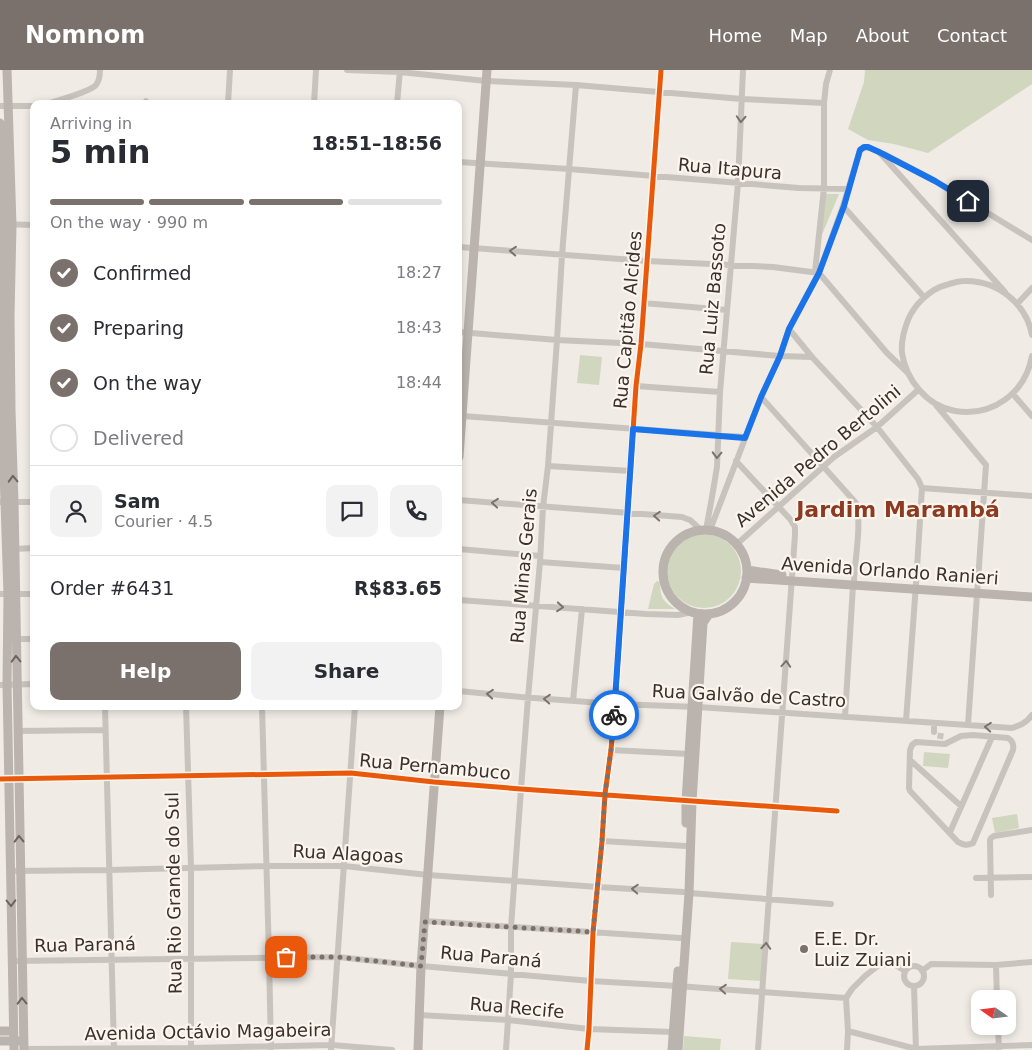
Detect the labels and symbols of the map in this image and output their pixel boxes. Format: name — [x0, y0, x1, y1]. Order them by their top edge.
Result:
one-way arrow — [736, 115, 747, 123]
street label: Rua Itapura — [677, 153, 783, 184]
pin — [947, 180, 989, 222]
street label: Rua Luiz Bassoto — [695, 222, 730, 376]
street label: Rua Capitão Alcides — [609, 230, 646, 410]
one-way arrow — [509, 246, 517, 257]
street label: Avenida Pedro Bertolini — [731, 380, 905, 531]
one-way arrow — [712, 452, 722, 460]
one-way arrow — [8, 475, 18, 482]
street label: Rua Minas Gerais — [506, 487, 541, 644]
one-way arrow — [490, 497, 498, 508]
district label: Jardim Marambá — [794, 497, 1000, 522]
one-way arrow — [652, 510, 660, 521]
street label: Avenida Orlando Ranieri — [781, 552, 999, 589]
one-way arrow — [556, 601, 564, 612]
one-way arrow — [11, 655, 21, 662]
one-way arrow — [781, 659, 792, 667]
street label: Rua Galvão de Castro — [651, 680, 847, 711]
one-way arrow — [486, 689, 494, 700]
courier — [589, 690, 639, 740]
one-way arrow — [542, 694, 550, 705]
one-way arrow — [984, 721, 992, 732]
street label: Rua Pernambuco — [358, 749, 512, 784]
street label: Rua Rio Grande do Sul — [161, 792, 186, 994]
one-way arrow — [14, 835, 25, 843]
street label: Rua Alagoas — [292, 840, 404, 867]
one-way arrow — [630, 884, 638, 895]
one-way arrow — [6, 899, 17, 907]
place label: E.E. Dr. Luiz Zuiani — [814, 928, 911, 970]
street label: Rua Paraná — [34, 933, 136, 956]
pin — [265, 936, 307, 978]
one-way arrow — [760, 941, 771, 949]
street label: Rua Paraná — [439, 942, 543, 971]
marker: E.E. Dr. Luiz Zuiani — [798, 943, 810, 955]
one-way arrow — [718, 984, 726, 995]
north arrow — [971, 990, 1016, 1035]
street label: Rua Recife — [469, 993, 565, 1022]
one-way arrow — [17, 997, 28, 1005]
street label: Avenida Octávio Magabeira — [84, 1019, 332, 1044]

